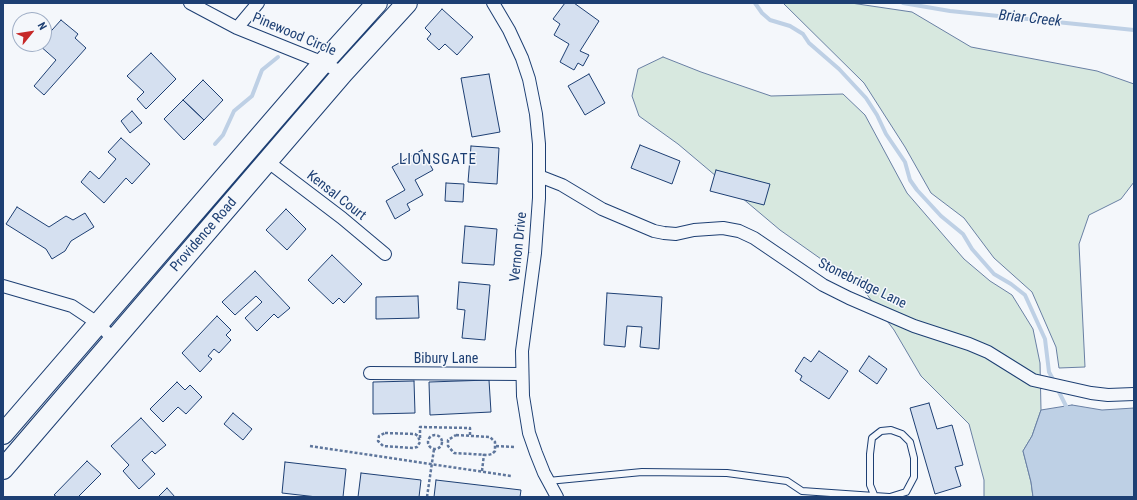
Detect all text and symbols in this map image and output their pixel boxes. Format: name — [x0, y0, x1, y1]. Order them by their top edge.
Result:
water label: Briar Creek — [998, 7, 1062, 31]
street label: Pinewood Circle — [250, 10, 338, 60]
north arrow — [12, 12, 52, 52]
text: N — [35, 20, 49, 32]
district label: LIONSGATE — [399, 151, 477, 169]
street label: Kensal Court — [303, 168, 369, 224]
street label: Providence Road — [167, 195, 241, 275]
street label: Vernon Drive — [507, 211, 531, 283]
street label: Stonebridge Lane — [815, 255, 909, 313]
street label: Bibury Lane — [414, 351, 478, 367]

